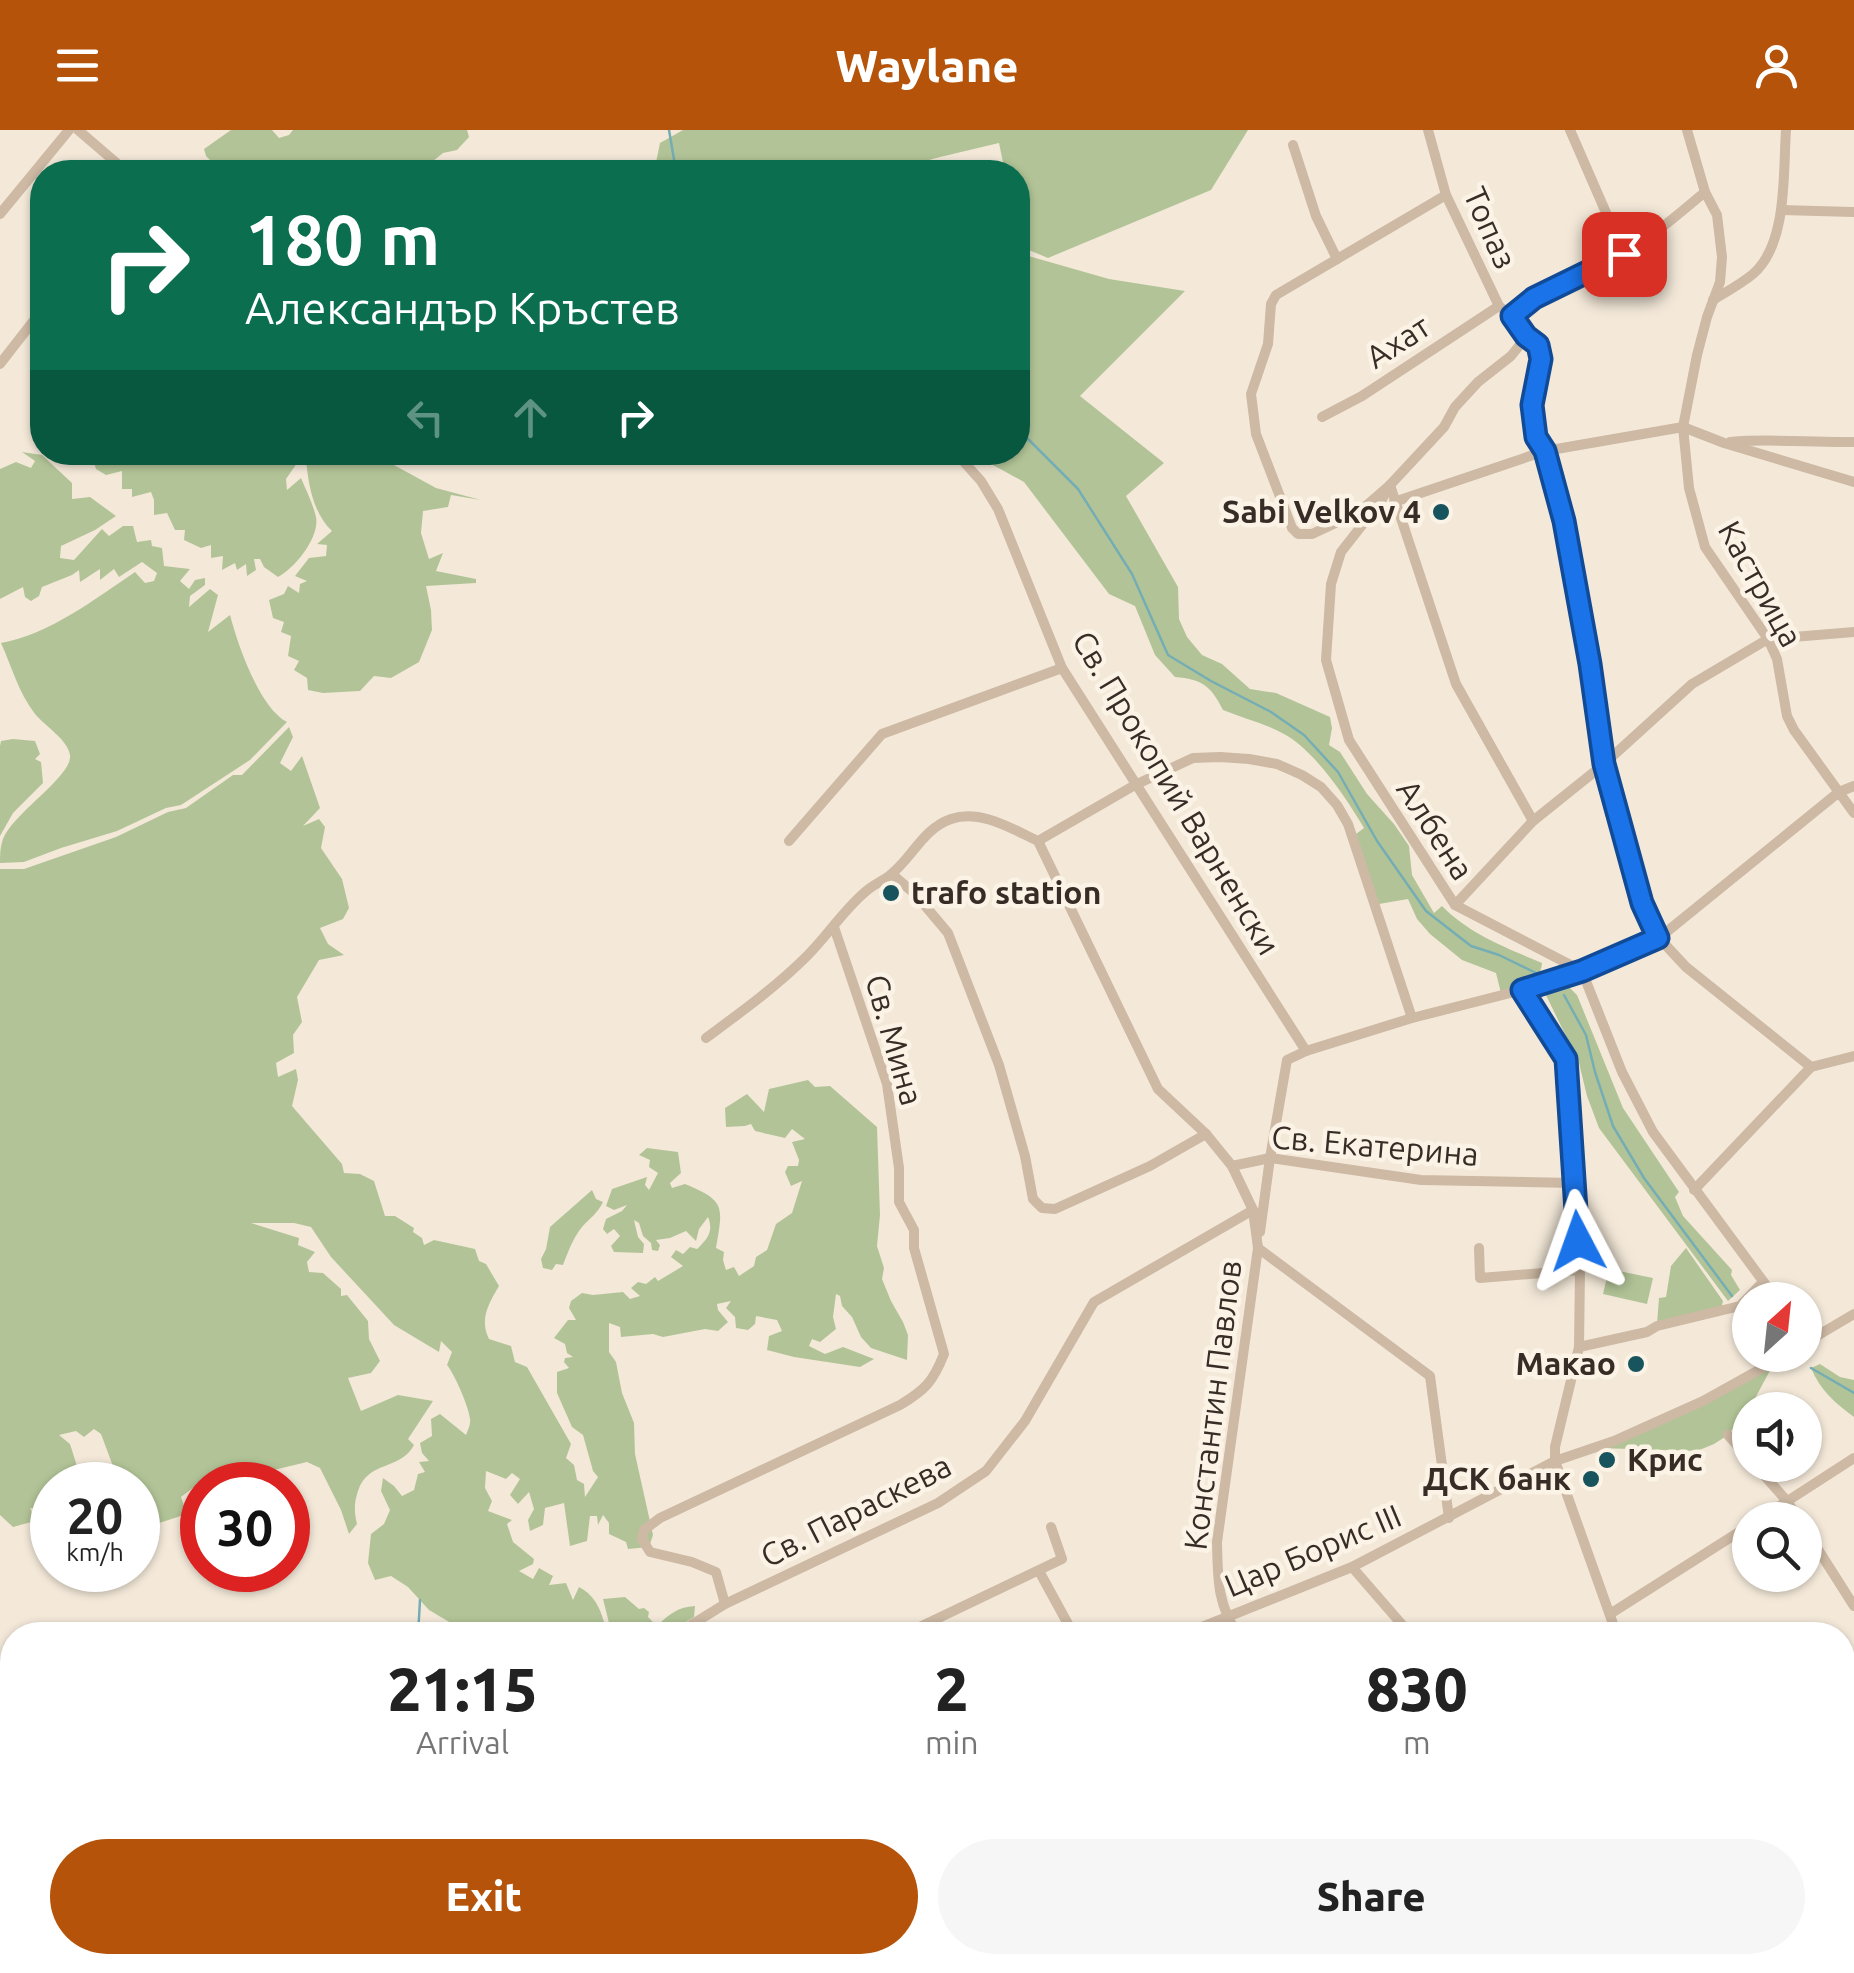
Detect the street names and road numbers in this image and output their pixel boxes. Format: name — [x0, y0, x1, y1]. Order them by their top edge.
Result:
street label: Топаз — [1457, 181, 1525, 274]
street label: Ахат — [1359, 307, 1436, 375]
street label: Кастрица — [1712, 514, 1810, 653]
street label: Св. Прокопий Варненски — [1066, 624, 1288, 961]
street label: Албена — [1390, 773, 1481, 886]
street label: Св. Мина — [859, 970, 931, 1109]
street label: Св. Екатерина — [1270, 1118, 1480, 1172]
street label: Константин Павлов — [1176, 1258, 1248, 1552]
street label: Св. Параскева — [754, 1447, 957, 1574]
street label: Цар Борис III — [1219, 1497, 1406, 1603]

